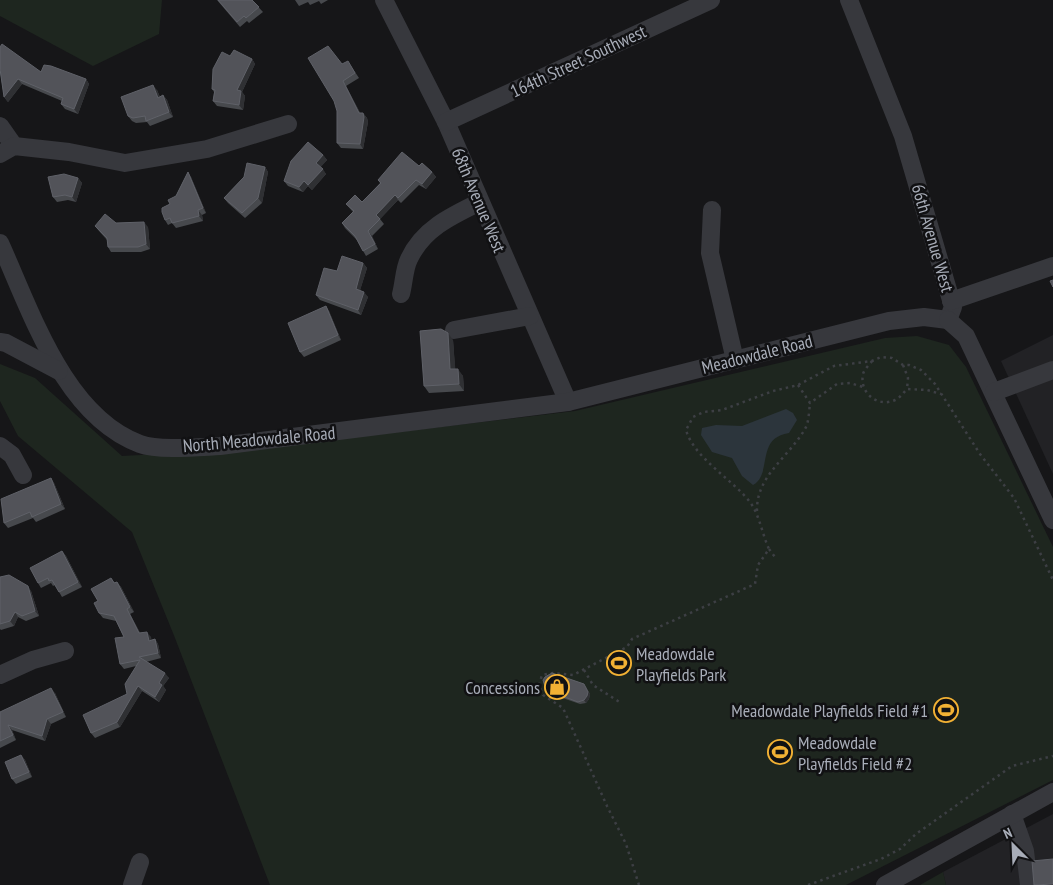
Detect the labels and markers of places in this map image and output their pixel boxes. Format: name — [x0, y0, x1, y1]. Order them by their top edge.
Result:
place label: Meadowdale Playfields Park — [636, 642, 726, 686]
sports icon: Meadowdale Playfields Park — [606, 650, 632, 676]
shop icon: Concessions — [544, 674, 570, 700]
place label: Concessions — [465, 676, 540, 699]
sports icon: Meadowdale Playfields Field #1 — [933, 697, 959, 723]
place label: Meadowdale Playfields Field #1 — [731, 699, 928, 722]
place label: Meadowdale Playfields Field #2 — [798, 731, 912, 775]
sports icon: Meadowdale Playfields Field #2 — [767, 739, 793, 765]

